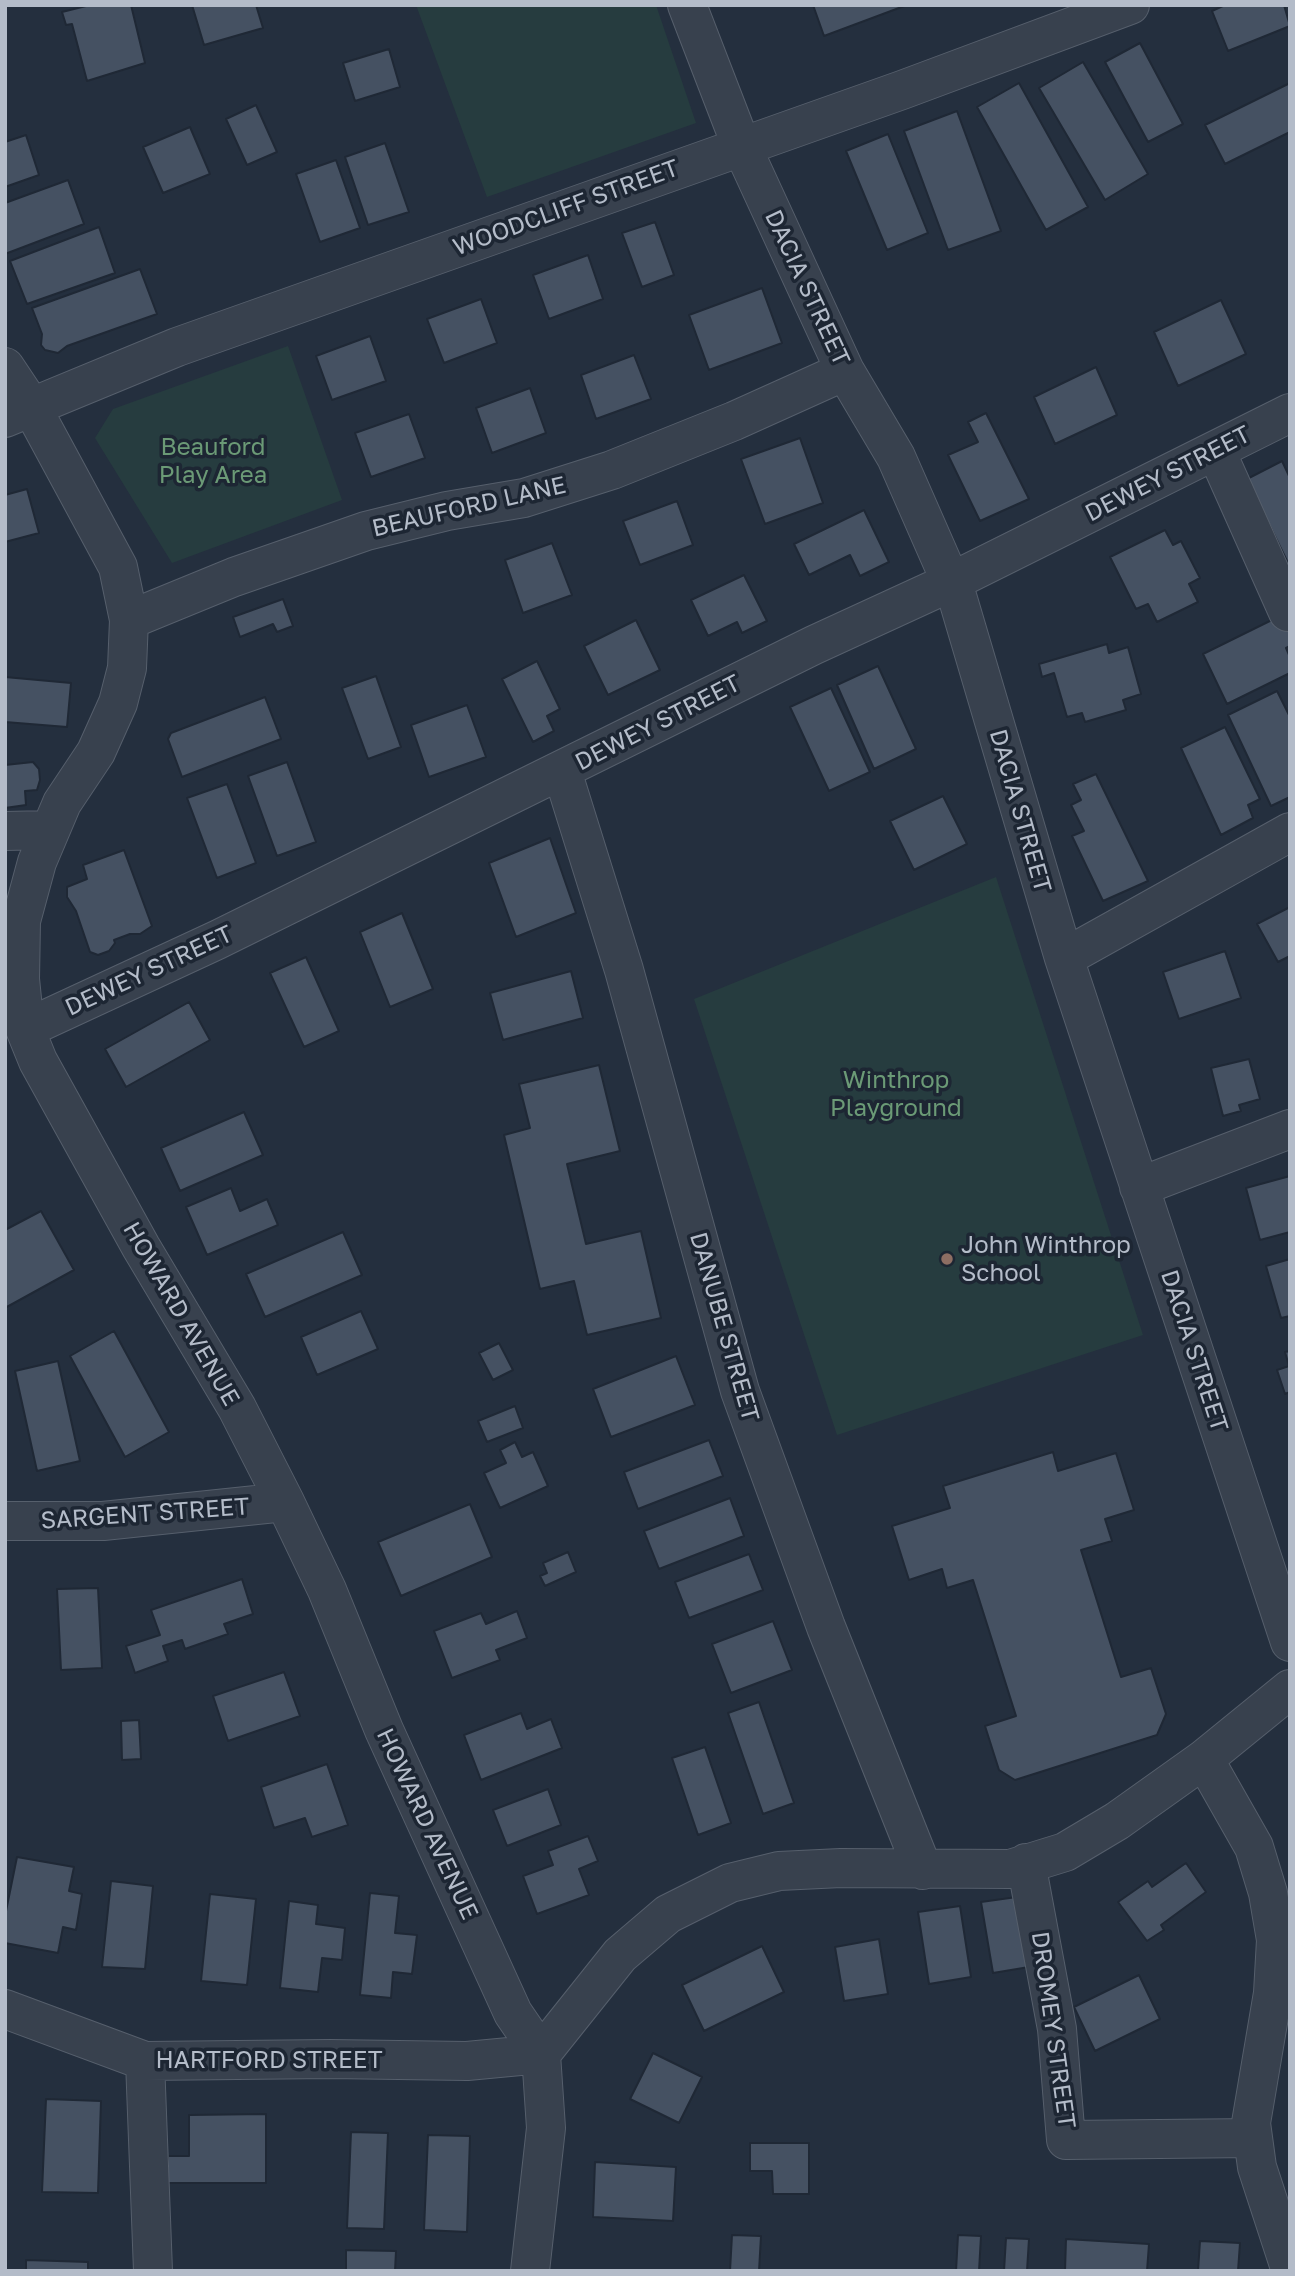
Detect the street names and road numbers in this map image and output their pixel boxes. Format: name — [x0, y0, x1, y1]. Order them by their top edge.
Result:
street label: WOODCLIFF STREET — [449, 154, 683, 262]
street label: DACIA STREET — [758, 206, 856, 370]
street label: DEWEY STREET — [1081, 420, 1255, 528]
street label: BEAUFORD LANE — [369, 471, 569, 543]
street label: DEWEY STREET — [571, 669, 745, 777]
street label: DACIA STREET — [983, 726, 1057, 896]
street label: DEWEY STREET — [61, 920, 237, 1022]
street label: HOWARD AVENUE — [117, 1217, 245, 1411]
street label: DANUBE STREET — [683, 1229, 765, 1425]
street label: DACIA STREET — [1154, 1266, 1234, 1436]
street label: SARGENT STREET — [40, 1492, 250, 1536]
street label: HOWARD AVENUE — [370, 1724, 484, 1924]
street label: DROMEY STREET — [1025, 1930, 1081, 2130]
street label: HARTFORD STREET — [155, 2046, 383, 2074]

